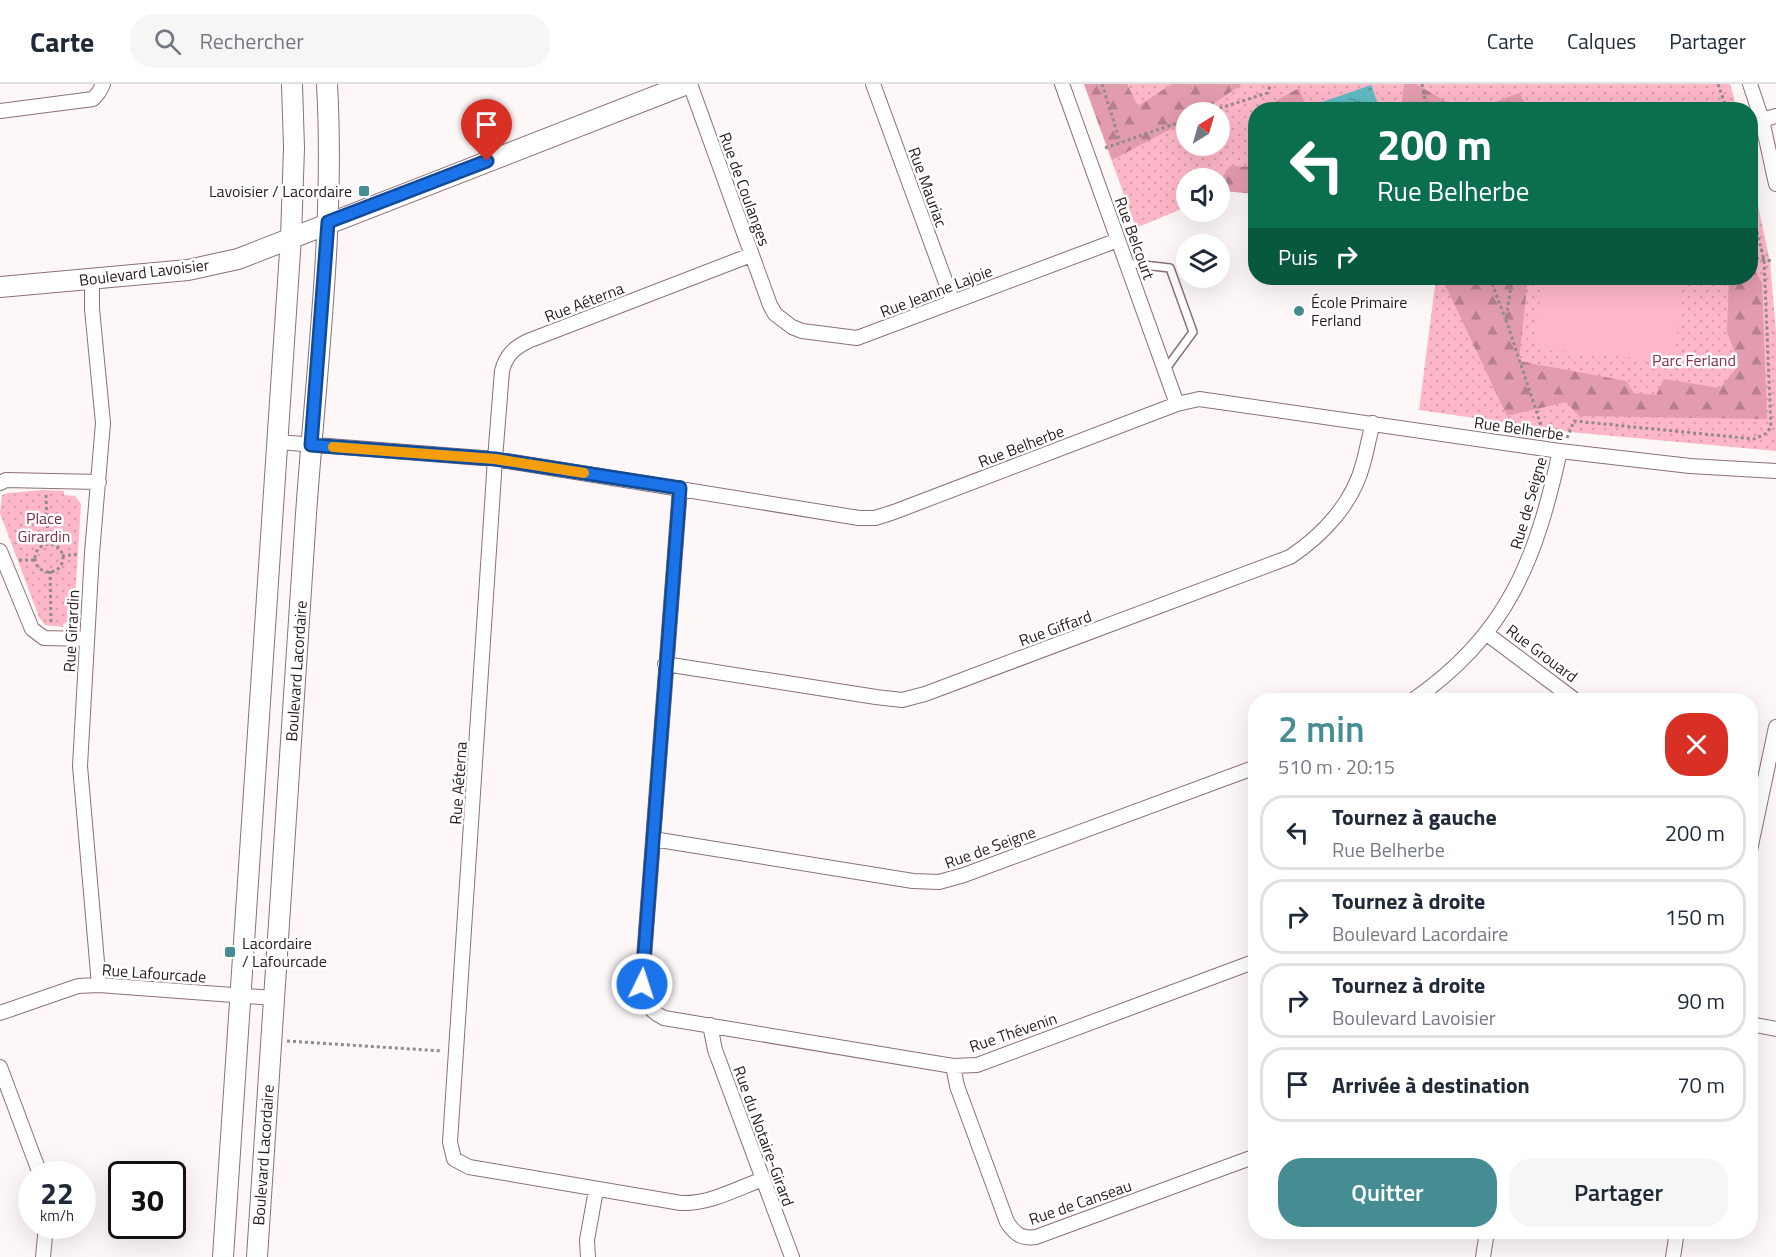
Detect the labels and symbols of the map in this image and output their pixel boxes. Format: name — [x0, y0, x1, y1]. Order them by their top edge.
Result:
pin — [461, 99, 512, 161]
north arrow — [1176, 102, 1230, 156]
street label: Rue de Coulanges — [713, 129, 777, 249]
street label: Rue Mauriac — [902, 143, 954, 231]
place label: Lavoisier / Lacordaire — [209, 179, 352, 203]
marker: Lavoisier / Lacordaire — [357, 184, 371, 198]
street label: Rue Belcourt — [1109, 193, 1161, 283]
street label: Boulevard Lavoisier — [78, 252, 211, 292]
street label: Rue Jeanne Lajoie — [876, 259, 996, 323]
street label: Rue Aéterna — [541, 276, 627, 328]
place label: École Primaire Ferland — [1311, 290, 1407, 332]
marker: École Primaire Ferland — [1292, 304, 1306, 318]
park label: Parc Ferland — [1652, 348, 1736, 372]
street label: Rue Belherbe — [1473, 410, 1565, 446]
street label: Rue Belherbe — [975, 419, 1067, 473]
street label: Rue de Seigne — [1503, 454, 1553, 552]
park label: Place Girardin — [18, 506, 70, 548]
street label: Rue Girardin — [57, 589, 85, 673]
street label: Boulevard Lacordaire — [279, 600, 313, 742]
street label: Rue Giffard — [1015, 604, 1095, 652]
street label: Rue Grouard — [1501, 618, 1583, 688]
street label: Rue Aéterna — [443, 741, 473, 825]
street label: Rue de Seigne — [941, 819, 1039, 875]
place label: Lacordaire / Lafourcade — [242, 931, 327, 973]
marker: Lacordaire / Lafourcade — [223, 945, 237, 959]
position arrow — [610, 952, 674, 1016]
street label: Rue Lafourcade — [101, 957, 207, 989]
street label: Rue Thévenin — [966, 1006, 1060, 1058]
street label: Rue du Notaire-Girard — [727, 1062, 801, 1210]
street label: Boulevard Lacordaire — [246, 1084, 280, 1226]
speed limit sign: 30 — [108, 1161, 186, 1239]
street label: Rue de Canseau — [1025, 1173, 1135, 1231]

